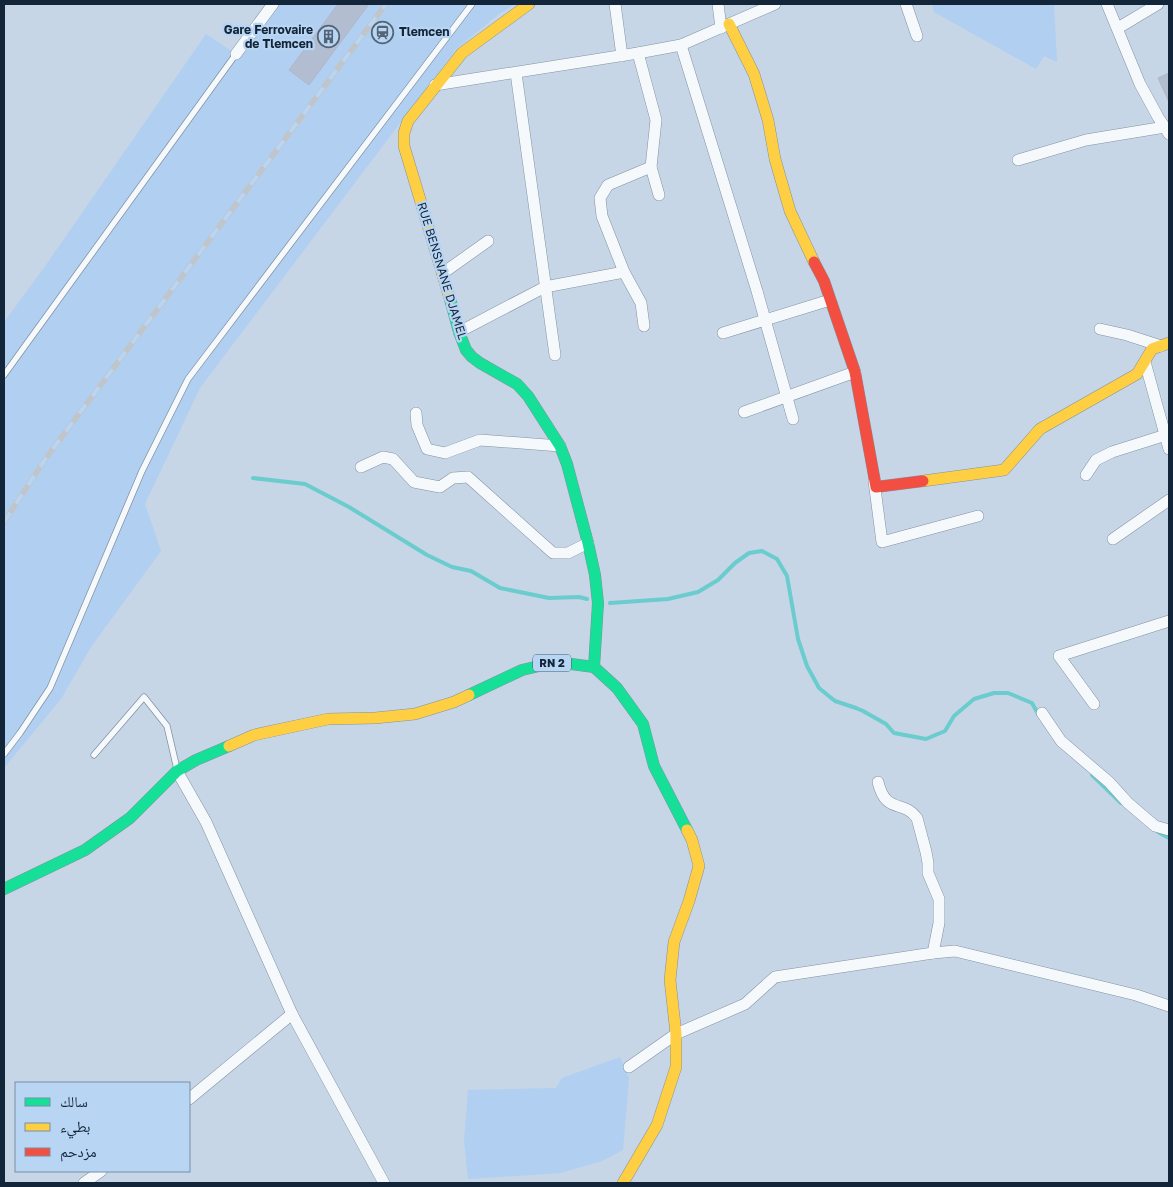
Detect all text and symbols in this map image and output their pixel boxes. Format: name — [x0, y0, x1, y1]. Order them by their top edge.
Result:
station icon: Tlemcen — [371, 20, 395, 44]
place label: Gare Ferrovaire de Tlemcen — [224, 22, 313, 51]
place label: Tlemcen — [399, 24, 450, 39]
building icon: Gare Ferrovaire de Tlemcen — [317, 25, 341, 49]
street label: RUE BENSNANE DJAMEL — [414, 200, 471, 342]
road number: RN 2 — [533, 654, 571, 671]
legend — [15, 1082, 190, 1172]
text: سالك — [60, 1092, 88, 1110]
text: بطيء — [60, 1117, 90, 1139]
text: مزدحم — [60, 1142, 97, 1162]

